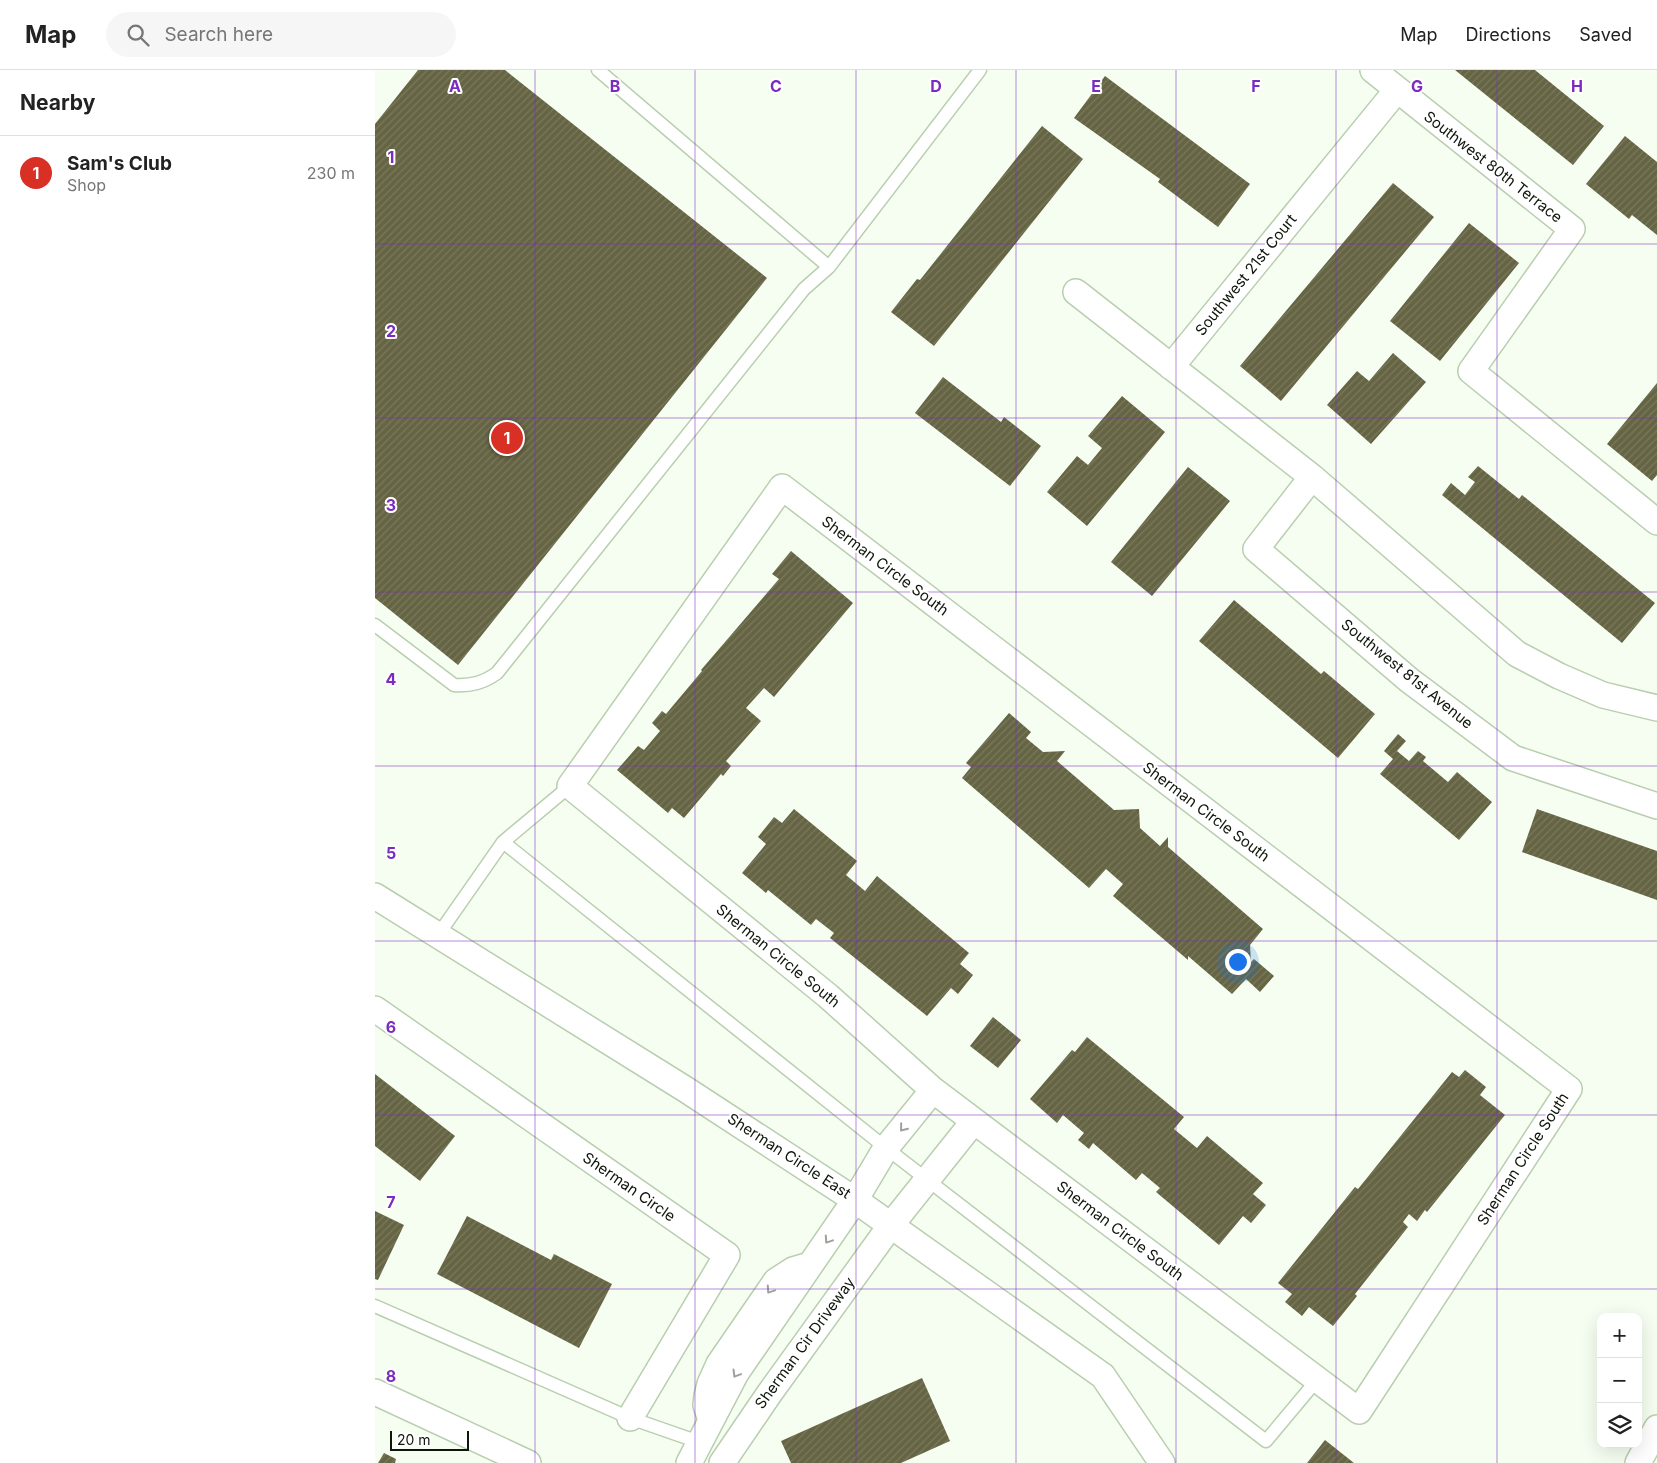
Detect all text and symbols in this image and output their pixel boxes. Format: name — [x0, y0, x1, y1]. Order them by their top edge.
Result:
search box — [106, 12, 456, 57]
text: Map — [25, 20, 76, 49]
icon: search — [124, 21, 152, 49]
text: Search here — [164, 23, 273, 46]
text: Map — [1400, 24, 1438, 45]
text: Directions — [1466, 24, 1551, 45]
text: Saved — [1579, 24, 1632, 45]
text: A — [449, 76, 461, 96]
text: B — [610, 76, 620, 96]
text: C — [770, 76, 782, 96]
text: D — [930, 76, 942, 96]
text: E — [1091, 76, 1101, 96]
text: F — [1251, 76, 1261, 96]
text: G — [1411, 76, 1423, 96]
text: H — [1571, 76, 1583, 96]
text: Nearby — [20, 90, 95, 115]
street label: Southwest 80th Terrace — [1420, 107, 1566, 227]
text: 1 — [388, 147, 394, 167]
text: Sam's Club — [67, 152, 172, 175]
text: 1 — [33, 163, 39, 183]
text: 230 m — [307, 163, 355, 183]
text: Shop — [67, 175, 106, 195]
street label: Southwest 21st Court — [1191, 210, 1301, 339]
text: 2 — [386, 321, 396, 341]
pin: 1 — [491, 419, 523, 457]
text: 3 — [386, 495, 396, 515]
street label: Sherman Circle South — [818, 512, 953, 620]
street label: Southwest 81st Avenue — [1338, 615, 1477, 733]
text: 4 — [386, 669, 397, 689]
street label: Sherman Circle South — [1139, 758, 1274, 866]
text: 5 — [386, 843, 396, 863]
street label: Sherman Circle South — [712, 900, 844, 1012]
your location — [1225, 949, 1251, 975]
text: 6 — [386, 1017, 396, 1037]
street label: Sherman Circle South — [1473, 1089, 1573, 1229]
street label: Sherman Circle East — [724, 1109, 855, 1203]
one-way arrow — [899, 1122, 908, 1131]
street label: Sherman Circle — [579, 1148, 679, 1226]
street label: Sherman Circle South — [1053, 1177, 1188, 1285]
text: 7 — [386, 1192, 396, 1212]
one-way arrow — [825, 1234, 834, 1244]
street label: Sherman Cir Driveway — [750, 1273, 859, 1412]
one-way arrow — [767, 1284, 776, 1293]
map controls — [1597, 1313, 1642, 1448]
button: + — [1597, 1313, 1642, 1358]
button: − — [1597, 1358, 1642, 1403]
text: 8 — [386, 1366, 396, 1386]
one-way arrow — [733, 1369, 743, 1378]
button: layers — [1597, 1403, 1642, 1448]
scale bar — [390, 1428, 469, 1451]
text: 20 m — [397, 1431, 431, 1448]

